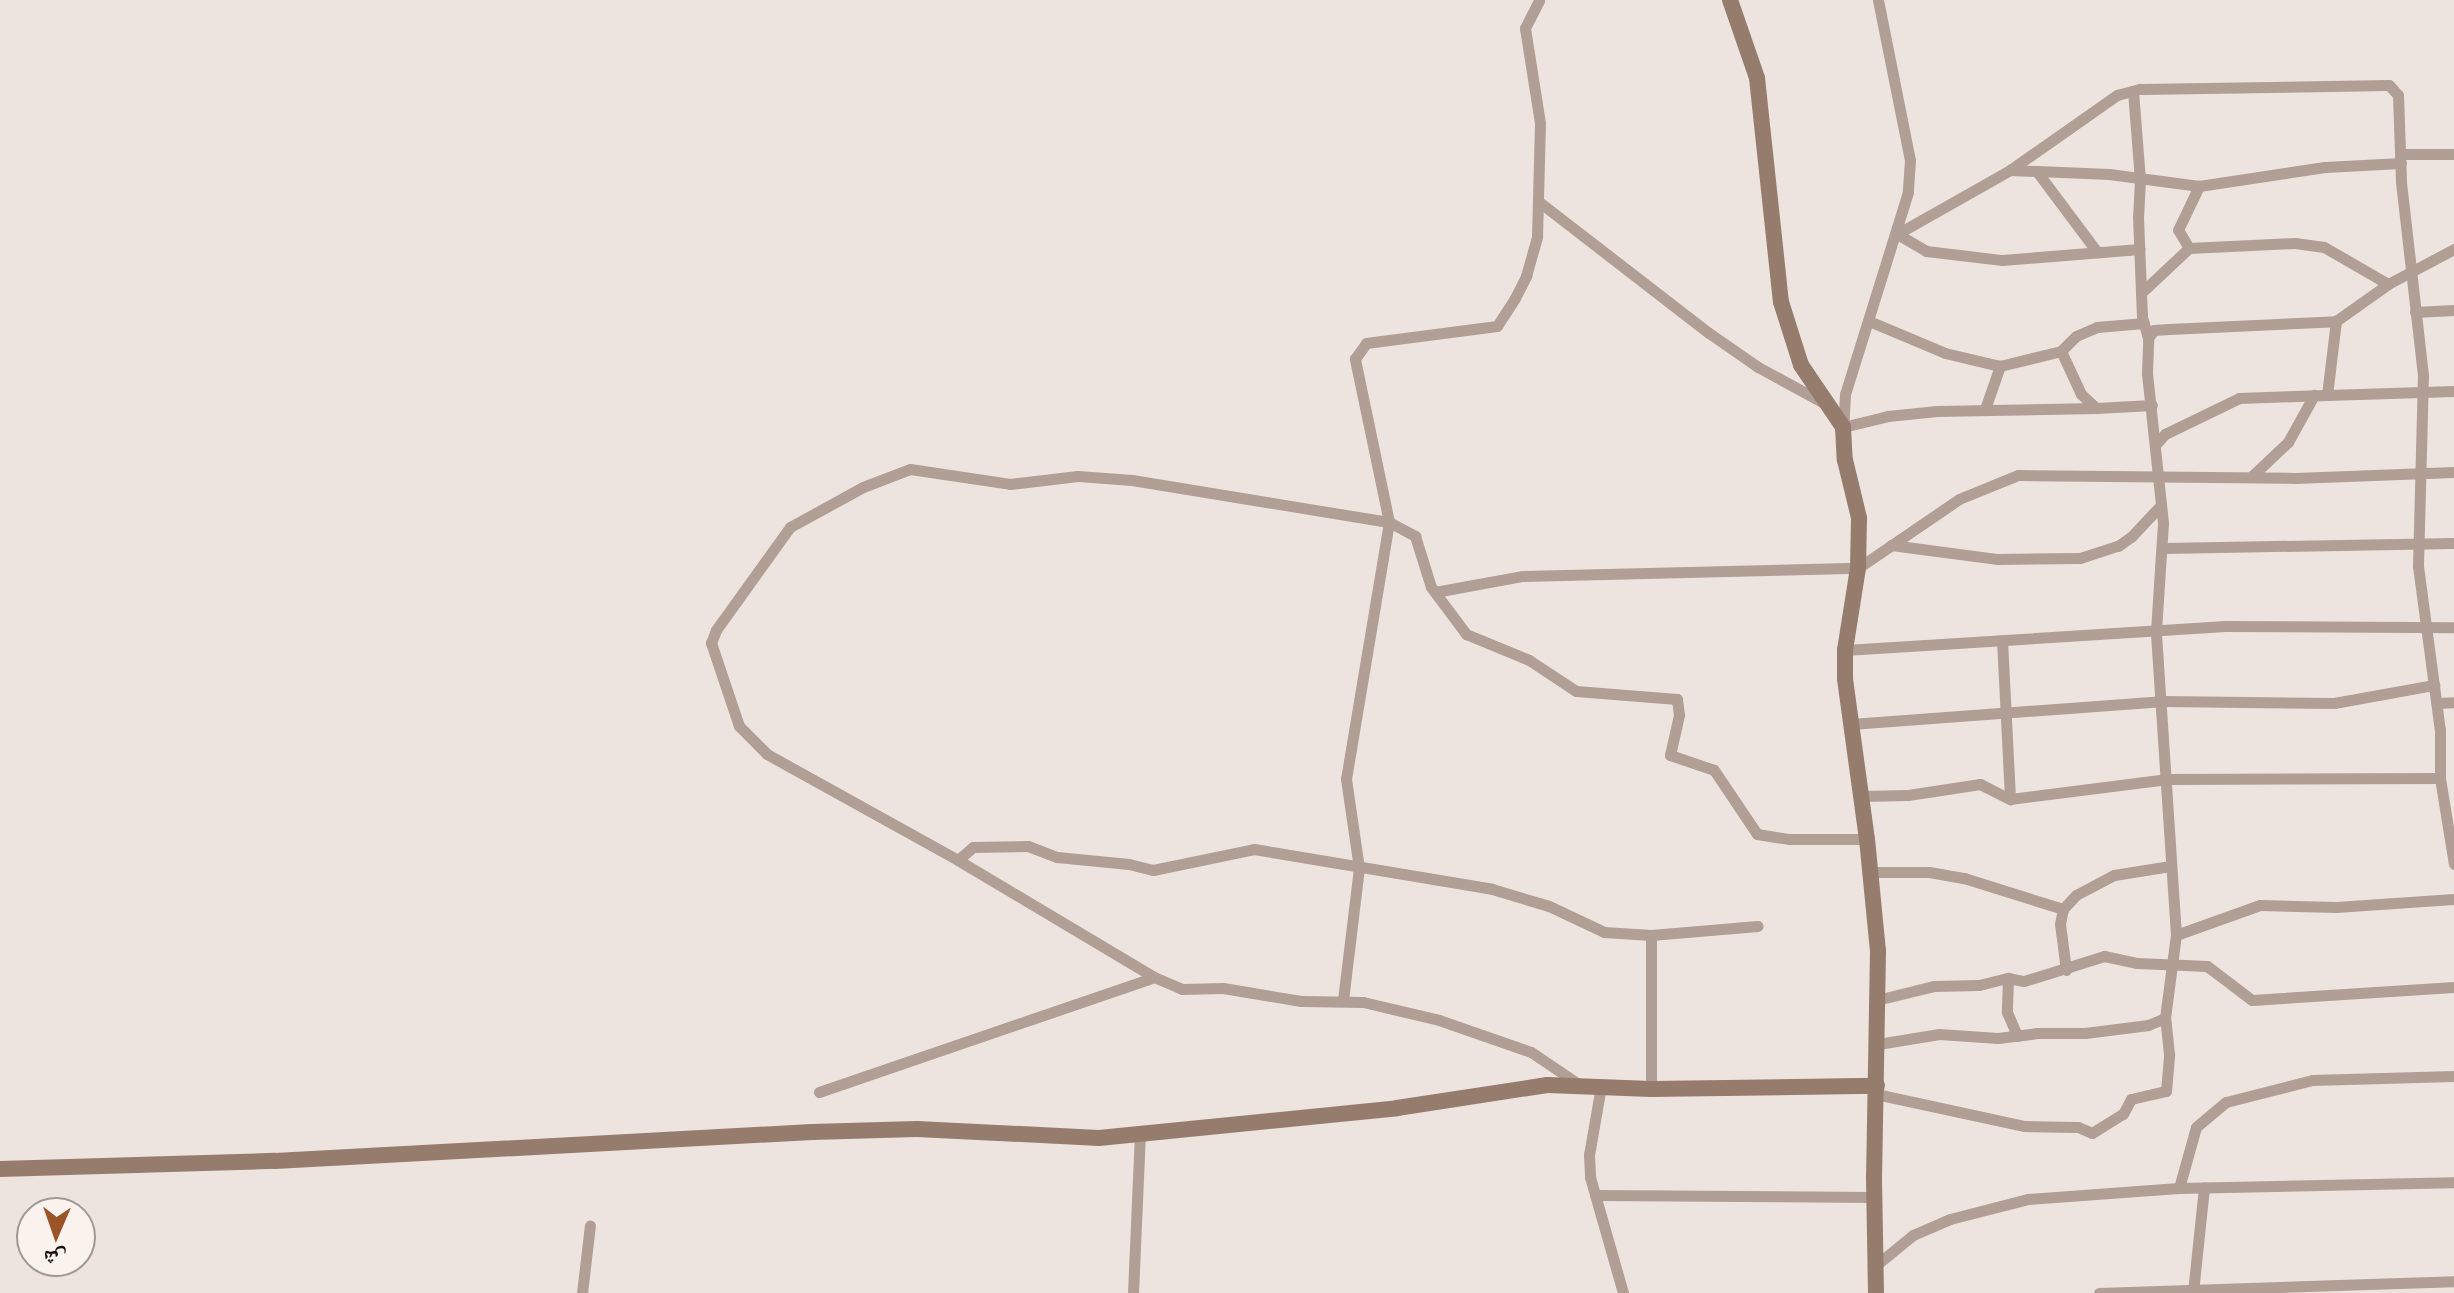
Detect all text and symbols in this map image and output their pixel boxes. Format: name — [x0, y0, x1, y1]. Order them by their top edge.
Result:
north arrow — [16, 1197, 96, 1277]
text: ش — [43, 1244, 67, 1274]

